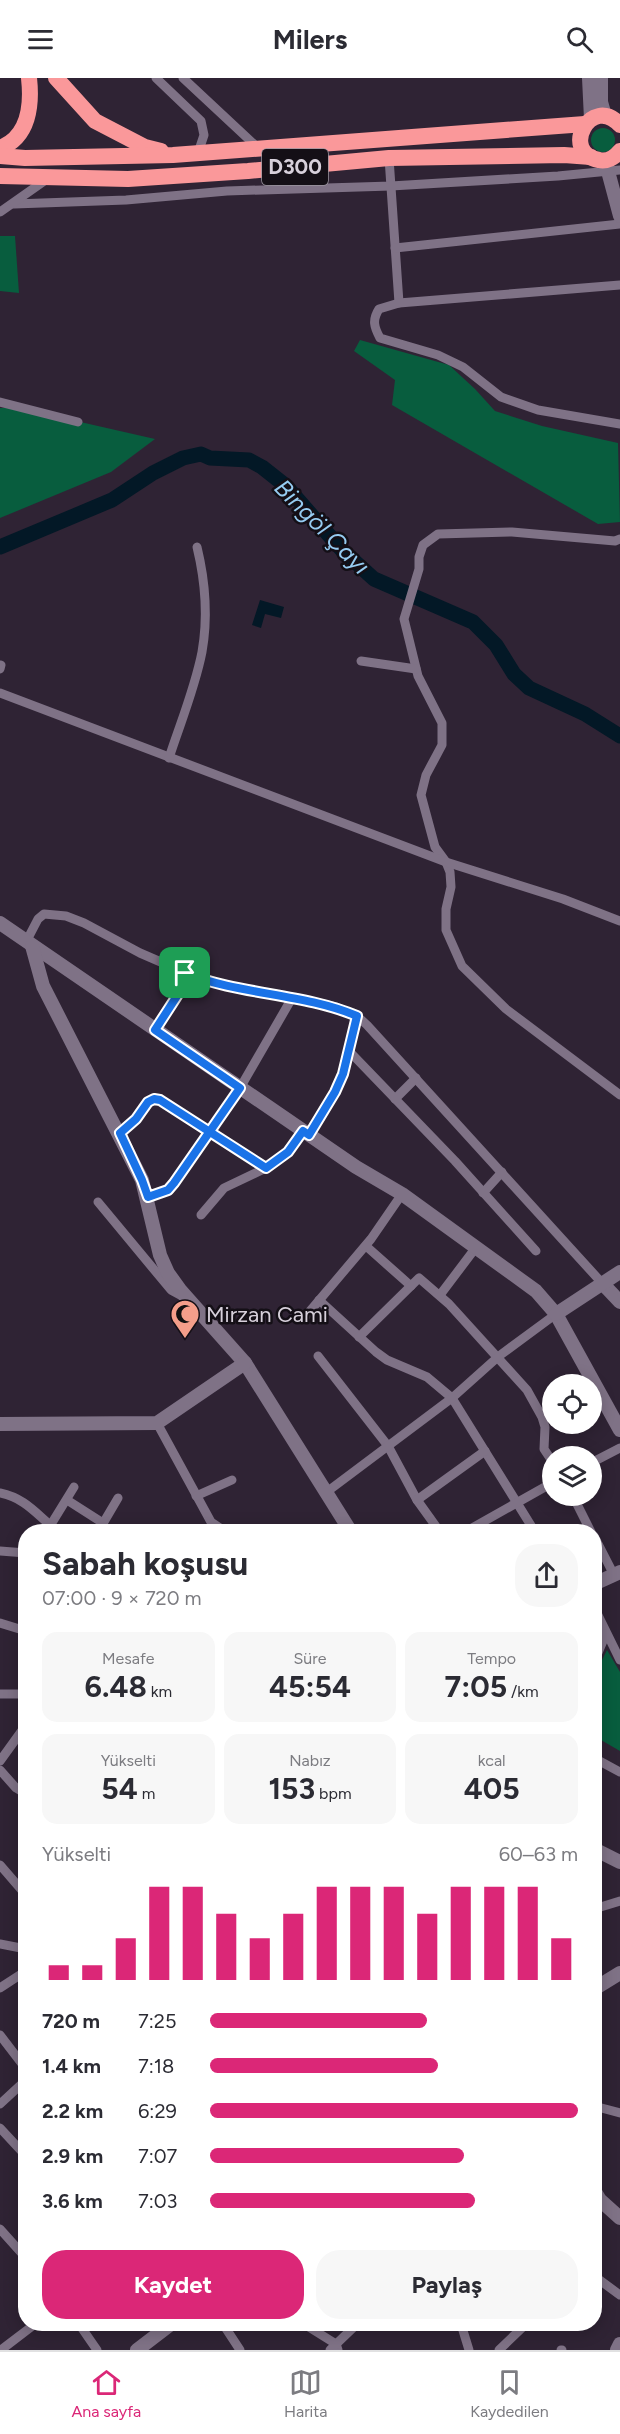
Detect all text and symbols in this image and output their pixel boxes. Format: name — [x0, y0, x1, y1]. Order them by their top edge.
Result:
icon: menu — [24, 23, 57, 56]
text: Milers — [273, 23, 347, 56]
icon: search — [563, 23, 596, 56]
road number: D300 — [262, 149, 328, 185]
water label: Bingöl Çayı — [269, 473, 376, 580]
pin — [159, 947, 210, 998]
icon: arrive — [168, 956, 201, 989]
mosque icon: Mirzan Cami — [169, 1298, 201, 1340]
place label: Mirzan Cami — [206, 1301, 328, 1328]
map controls — [542, 1374, 602, 1506]
button: locate — [542, 1374, 602, 1434]
button: layers — [542, 1446, 602, 1506]
text: Sabah koşusu — [42, 1544, 248, 1583]
button: share — [515, 1544, 578, 1607]
text: 07:00 · 9 × 720 m — [42, 1586, 202, 1610]
text: Mesafe — [102, 1649, 155, 1668]
text: Süre — [294, 1649, 326, 1668]
text: Tempo — [467, 1649, 516, 1668]
text: 6.48 — [85, 1668, 147, 1705]
text: 45:54 — [269, 1668, 351, 1705]
text: 7:05 — [445, 1668, 507, 1705]
text: km — [147, 1682, 172, 1701]
text: /km — [507, 1682, 539, 1701]
text: Yükselti — [101, 1751, 156, 1770]
text: Nabız — [289, 1751, 331, 1770]
text: kcal — [478, 1751, 506, 1770]
text: 54 — [101, 1770, 138, 1807]
text: 153 — [268, 1770, 315, 1807]
text: 405 — [464, 1770, 520, 1807]
text: m — [138, 1784, 155, 1803]
text: bpm — [315, 1784, 352, 1803]
text: Yükselti — [42, 1842, 111, 1866]
text: 60–63 m — [499, 1842, 578, 1866]
text: 720 m — [42, 2009, 100, 2033]
text: 7:25 — [138, 2009, 176, 2033]
text: 1.4 km — [42, 2054, 101, 2078]
text: 7:18 — [138, 2054, 174, 2078]
text: 2.2 km — [42, 2099, 103, 2123]
text: 6:29 — [138, 2099, 177, 2123]
text: 2.9 km — [42, 2144, 103, 2168]
text: 7:07 — [138, 2144, 177, 2168]
text: 3.6 km — [42, 2189, 103, 2213]
text: 7:03 — [138, 2189, 178, 2213]
button: Kaydet — [42, 2250, 304, 2319]
button: Paylaş — [316, 2250, 578, 2319]
tab: Ana sayfa — [71, 2366, 141, 2421]
tab: Harita — [284, 2366, 327, 2421]
tab: Kaydedilen — [470, 2366, 549, 2421]

